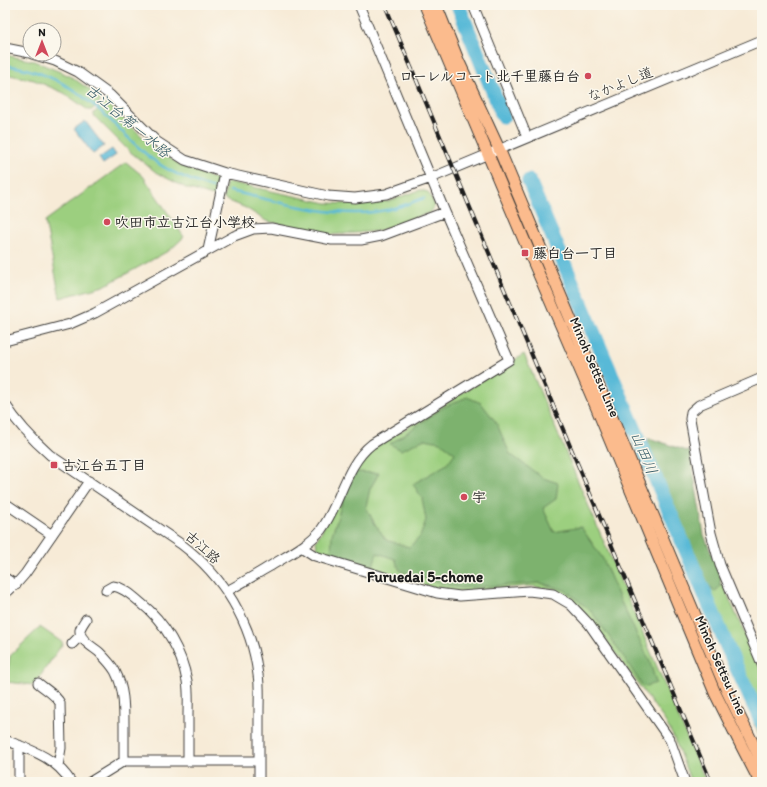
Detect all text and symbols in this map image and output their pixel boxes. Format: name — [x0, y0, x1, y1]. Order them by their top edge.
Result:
north arrow — [22, 22, 62, 62]
text: N — [38, 26, 46, 39]
street label: なかよし道 — [585, 64, 656, 105]
place label: ローレルコート北千里藤白台 — [399, 68, 580, 85]
marker: ローレルコート北千里藤白台 — [583, 71, 593, 81]
water label: 古江台第一水路 — [82, 80, 175, 162]
place label: 吹田市立古江台小学校 — [115, 214, 255, 231]
marker: 吹田市立古江台小学校 — [102, 217, 112, 227]
place label: 藤白台一丁目 — [533, 245, 617, 262]
marker: 藤白台一丁目 — [520, 248, 530, 258]
street label: Minoh Settsu Line — [566, 315, 623, 420]
water label: 山田川 — [627, 429, 661, 477]
place label: 古江台五丁目 — [62, 457, 146, 474]
marker: 古江台五丁目 — [49, 460, 59, 470]
place label: 宇 — [472, 489, 486, 506]
marker: 宇 — [459, 492, 469, 502]
street label: 古江路 — [181, 527, 224, 568]
district label: Furuedai 5-chome — [367, 568, 483, 586]
street label: Minoh Settsu Line — [691, 613, 750, 718]

